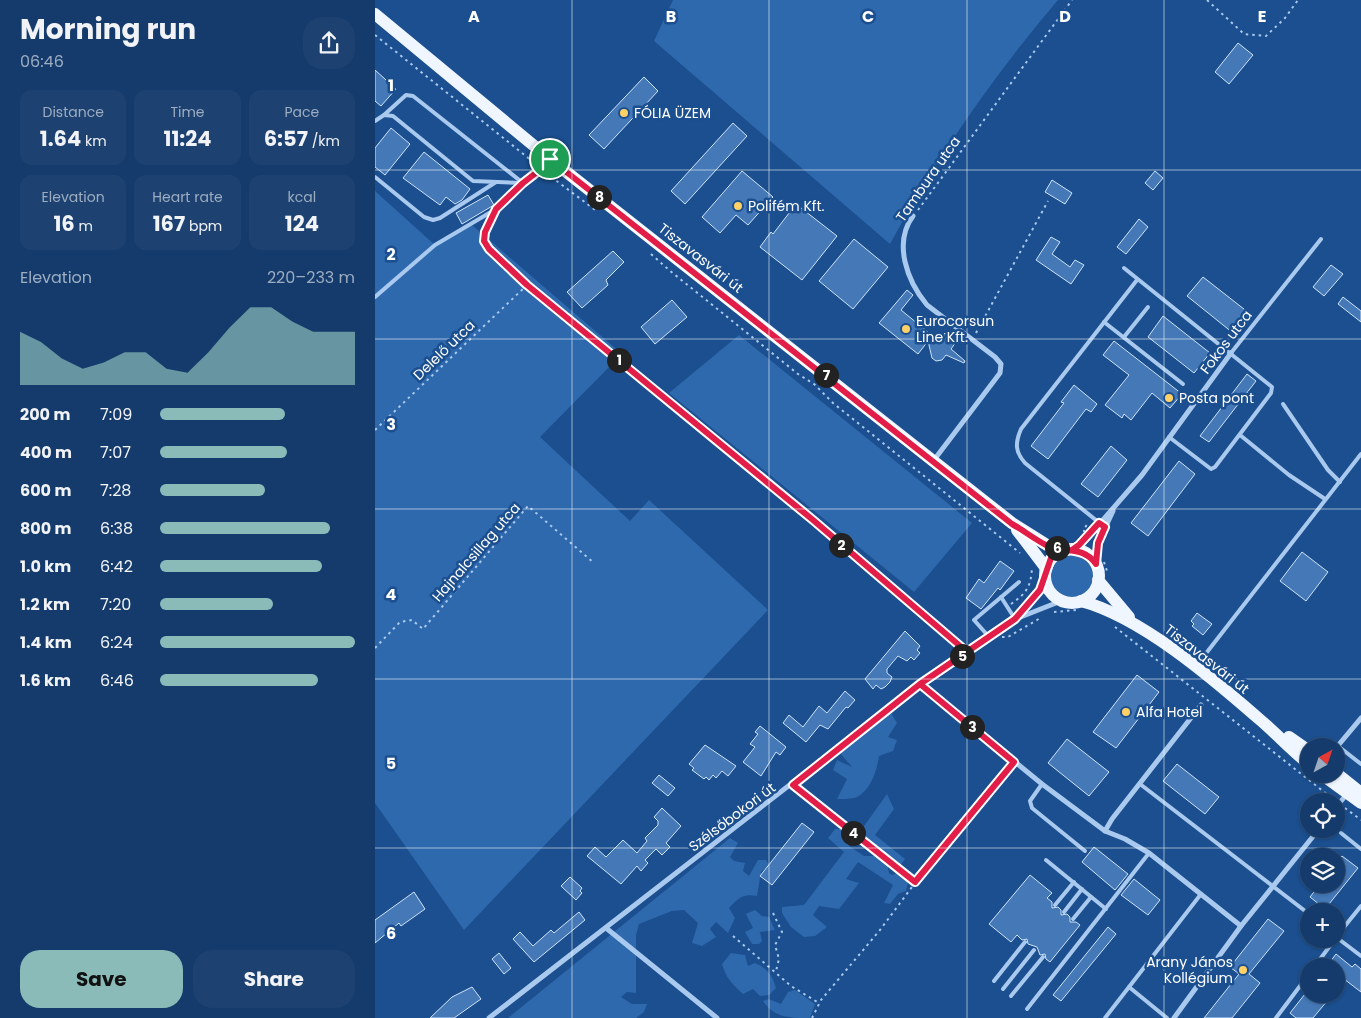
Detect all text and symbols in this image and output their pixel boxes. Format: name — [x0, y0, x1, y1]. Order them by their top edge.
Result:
text: A — [468, 5, 480, 28]
text: B — [666, 5, 676, 28]
text: C — [862, 5, 874, 28]
text: D — [1059, 5, 1071, 28]
text: E — [1258, 5, 1266, 28]
text: Morning run — [20, 10, 196, 49]
button: share — [303, 17, 355, 69]
text: 06:46 — [20, 50, 64, 73]
text: 1 — [388, 74, 394, 97]
text: Distance — [42, 102, 104, 122]
text: Time — [170, 102, 205, 122]
text: Pace — [284, 102, 319, 122]
place label: FÓLIA ÜZEM — [634, 103, 711, 123]
marker: FÓLIA ÜZEM — [618, 107, 630, 119]
text: 1.64 — [40, 124, 81, 153]
text: 11:24 — [164, 124, 211, 153]
text: 6:57 — [264, 124, 308, 153]
text: km — [81, 131, 107, 151]
text: /km — [308, 131, 340, 151]
street label: Tambura utca — [891, 132, 965, 226]
pin — [529, 138, 571, 180]
icon: arrive — [536, 145, 564, 173]
pin: 8 — [587, 184, 611, 210]
text: Elevation — [42, 187, 105, 207]
text: Heart rate — [152, 187, 223, 207]
text: kcal — [288, 187, 316, 207]
text: 8 — [595, 187, 604, 207]
place label: Polifém Kft. — [748, 196, 824, 216]
marker: Polifém Kft. — [732, 200, 744, 212]
text: 16 — [53, 209, 75, 238]
text: 167 — [153, 209, 185, 238]
text: 124 — [285, 209, 319, 238]
text: m — [75, 216, 93, 236]
text: bpm — [185, 216, 222, 236]
street label: Tiszavasvári út — [654, 219, 748, 297]
text: 2 — [386, 243, 396, 266]
text: Elevation — [20, 266, 92, 289]
text: 220–233 m — [267, 266, 355, 289]
street label: Fokos utca — [1195, 306, 1257, 378]
place label: Eurocorsun Line Kft. — [916, 311, 994, 347]
street label: Delelő utca — [409, 315, 479, 385]
marker: Eurocorsun Line Kft. — [900, 323, 912, 335]
pin: 1 — [607, 348, 631, 372]
text: 1 — [617, 350, 622, 370]
pin: 7 — [813, 362, 839, 388]
text: 7 — [823, 365, 830, 385]
place label: Posta pont — [1179, 388, 1254, 408]
marker: Posta pont — [1163, 392, 1175, 404]
text: 200 m — [20, 403, 70, 426]
text: 7:09 — [100, 403, 132, 426]
text: 3 — [386, 413, 396, 436]
text: 400 m — [20, 441, 72, 464]
text: 7:07 — [100, 441, 131, 464]
text: 600 m — [20, 479, 71, 502]
text: 7:28 — [100, 479, 131, 502]
street label: Hajnalcsillag utca — [427, 498, 525, 606]
text: 800 m — [20, 517, 72, 540]
text: 6:38 — [100, 517, 133, 540]
pin: 2 — [829, 532, 853, 558]
text: 2 — [838, 535, 846, 555]
pin: 6 — [1045, 536, 1069, 560]
text: 6 — [1053, 538, 1062, 558]
text: 1.0 km — [20, 555, 71, 578]
text: 6:42 — [100, 555, 133, 578]
text: 4 — [386, 583, 397, 606]
text: 1.2 km — [20, 593, 70, 616]
text: 7:20 — [100, 593, 131, 616]
street label: Tiszavasvári út — [1160, 620, 1254, 698]
text: 1.4 km — [20, 631, 72, 654]
text: 6:24 — [100, 631, 133, 654]
pin: 5 — [949, 644, 975, 668]
text: 5 — [958, 646, 967, 666]
text: 1.6 km — [20, 669, 71, 692]
text: 6:46 — [100, 669, 134, 692]
place label: Alfa Hotel — [1136, 702, 1203, 722]
marker: Alfa Hotel — [1120, 706, 1132, 718]
pin: 3 — [959, 714, 985, 740]
text: 3 — [968, 717, 977, 737]
north arrow — [1300, 738, 1345, 782]
map controls — [1300, 738, 1345, 1003]
text: 5 — [386, 752, 396, 775]
street label: Szélsőbokori út — [684, 778, 780, 856]
button: locate — [1300, 793, 1345, 838]
pin: 4 — [841, 820, 865, 846]
text: 4 — [849, 823, 858, 843]
button: layers — [1300, 848, 1345, 893]
button: + — [1300, 903, 1345, 948]
text: 6 — [386, 922, 396, 945]
button: Save — [20, 950, 183, 1008]
button: Share — [193, 950, 355, 1008]
place label: Arany János Kollégium — [1146, 952, 1233, 988]
button: − — [1300, 958, 1345, 1003]
marker: Arany János Kollégium — [1237, 964, 1249, 976]

